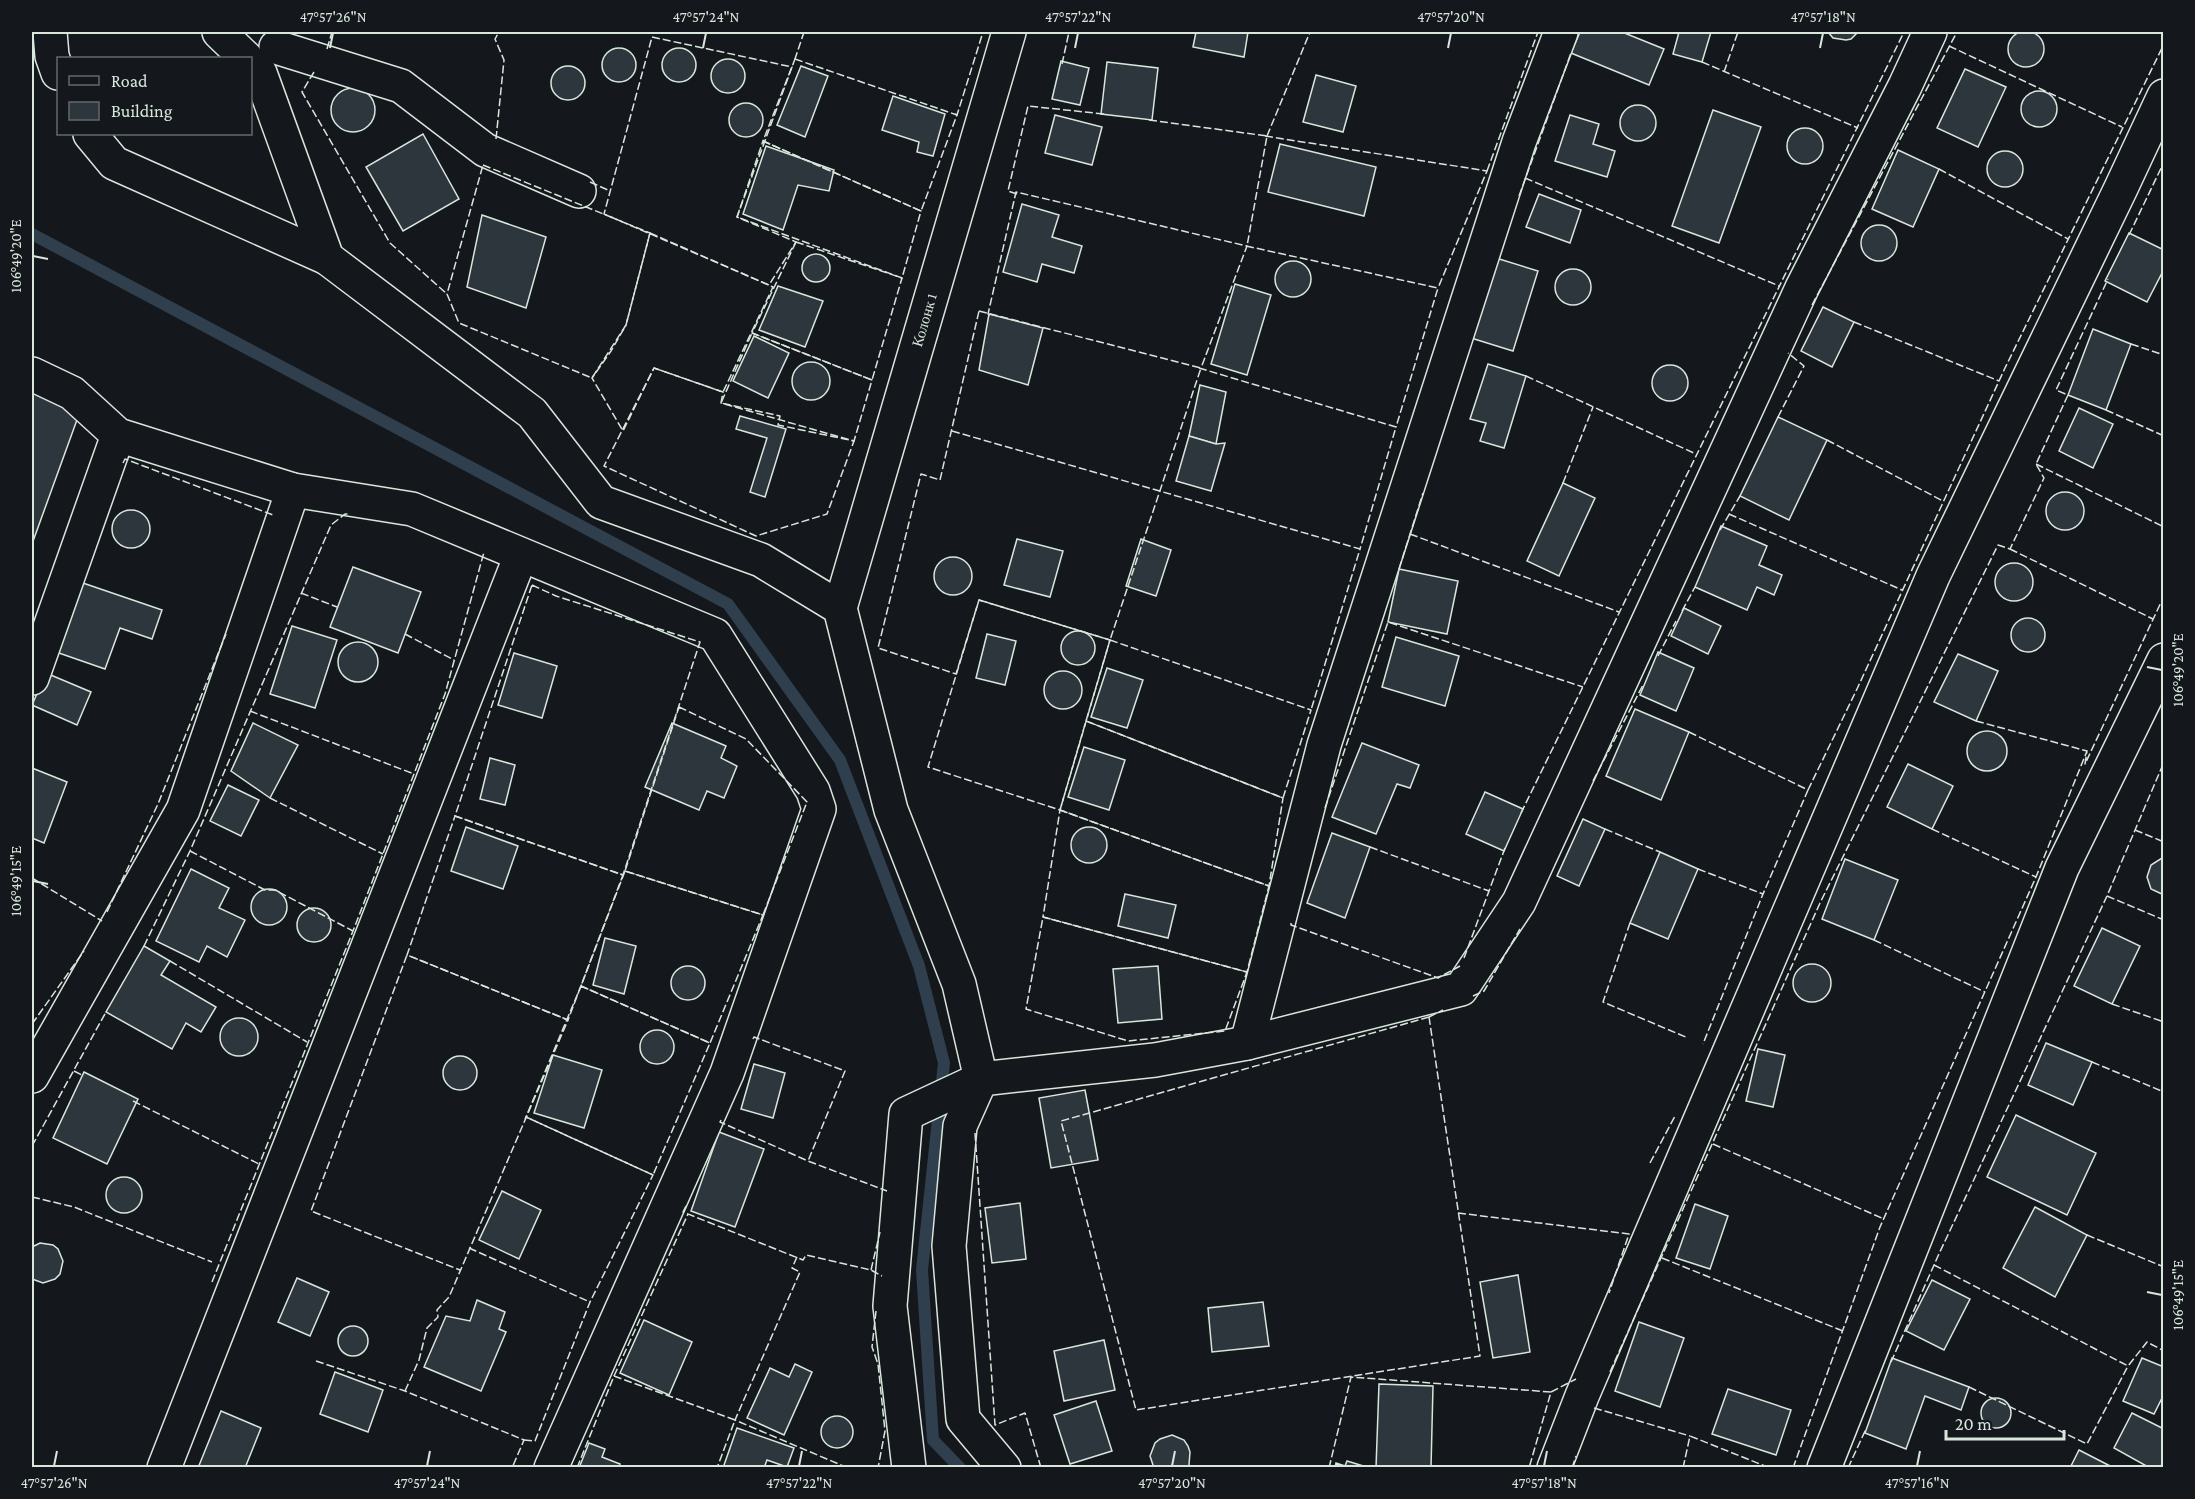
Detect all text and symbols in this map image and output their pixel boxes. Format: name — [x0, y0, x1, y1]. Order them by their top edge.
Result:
text: 47°57'26"N — [299, 9, 367, 25]
text: 47°57'24"N — [673, 9, 740, 25]
text: 47°57'22"N — [1045, 9, 1111, 25]
text: 47°57'20"N — [1417, 9, 1485, 25]
text: 47°57'18"N — [1790, 9, 1856, 25]
legend — [57, 57, 252, 135]
text: Road — [111, 71, 148, 91]
text: Building — [111, 101, 173, 121]
text: 106°49'20"E — [8, 219, 24, 293]
street label: Колонк 1 — [909, 292, 940, 349]
text: 106°49'20"E — [2170, 633, 2186, 707]
text: 106°49'15"E — [8, 846, 24, 916]
text: 106°49'15"E — [2170, 1260, 2186, 1330]
scale bar — [1946, 1403, 2064, 1441]
text: 20 m — [1955, 1414, 1992, 1434]
text: 47°57'26"N — [20, 1475, 88, 1491]
text: 47°57'24"N — [394, 1475, 461, 1491]
text: 47°57'22"N — [766, 1475, 832, 1491]
text: 47°57'20"N — [1138, 1475, 1206, 1491]
text: 47°57'18"N — [1511, 1475, 1577, 1491]
text: 47°57'16"N — [1884, 1475, 1950, 1491]

